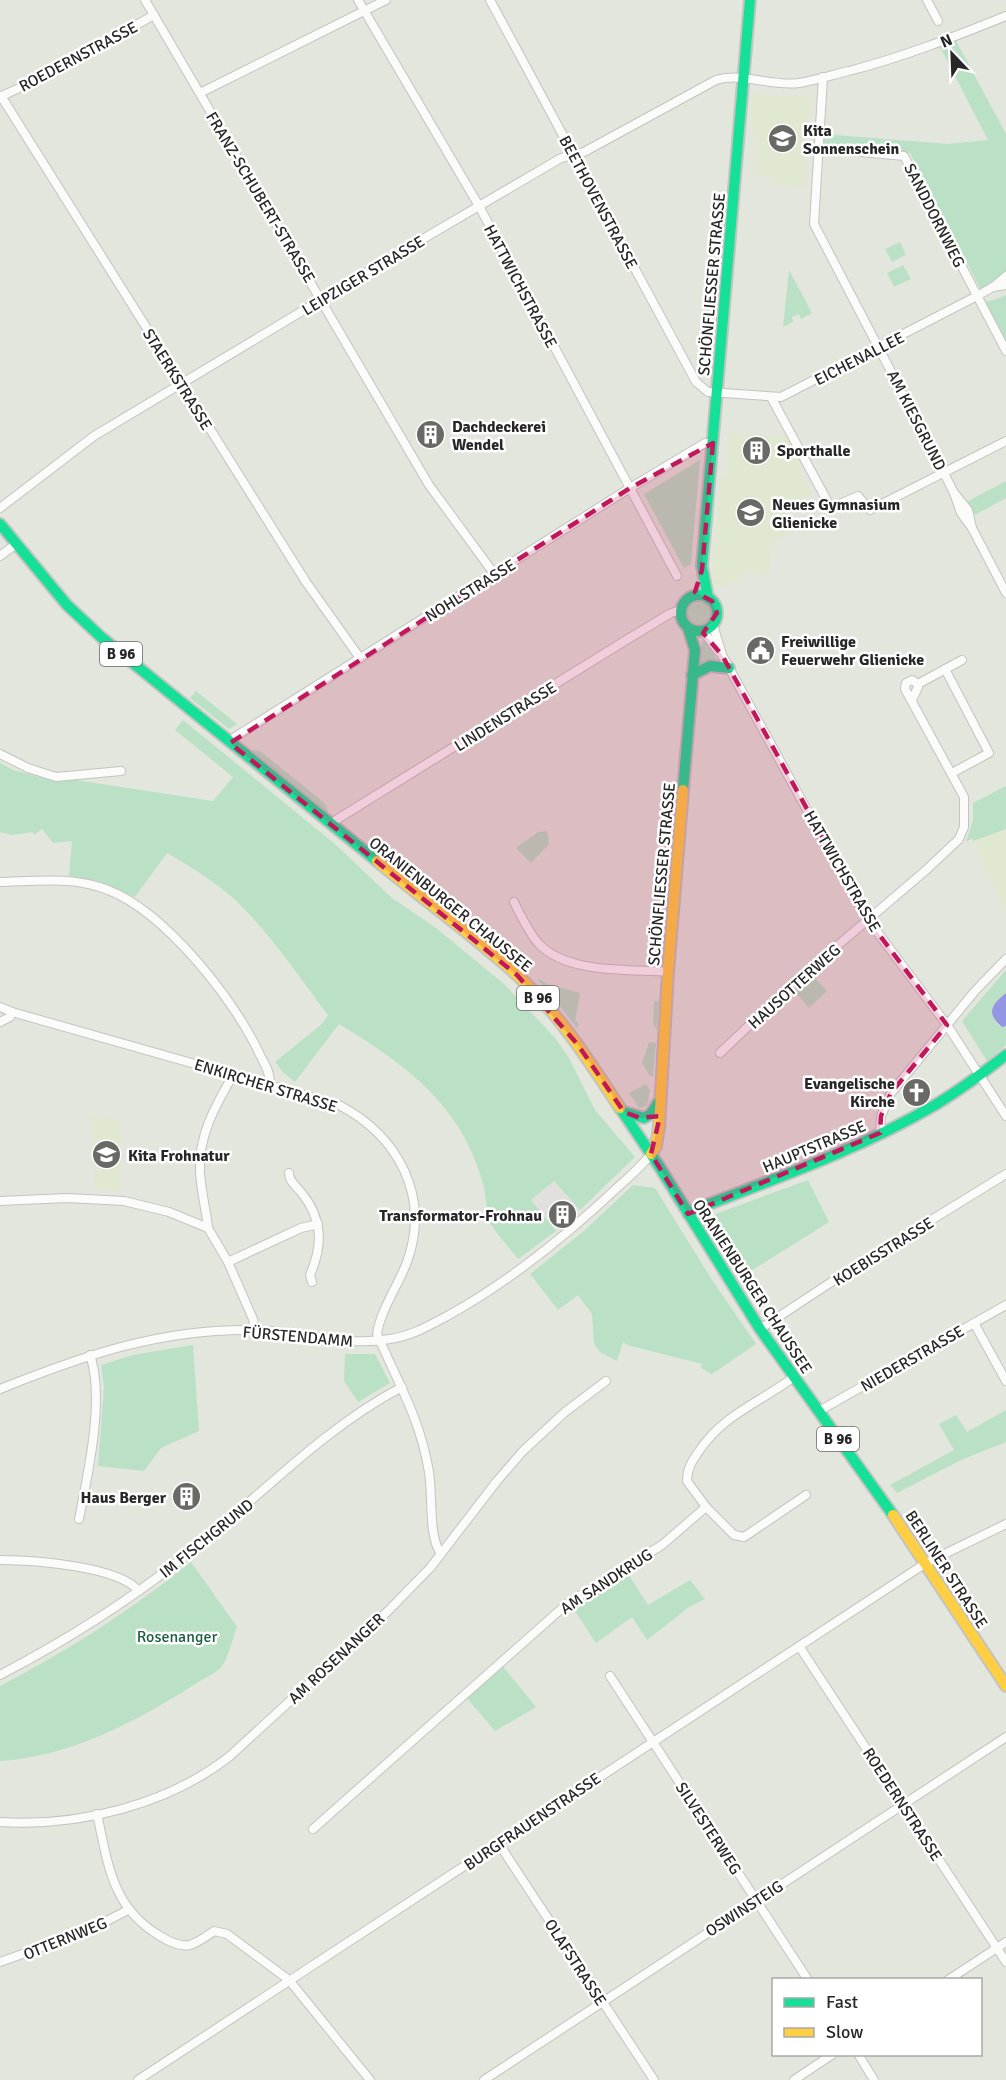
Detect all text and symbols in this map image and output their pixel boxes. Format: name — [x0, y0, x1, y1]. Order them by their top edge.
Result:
street label: ROEDERNSTRASSE — [16, 17, 141, 97]
north arrow — [922, 24, 982, 84]
text: N — [937, 30, 956, 52]
street label: FRANZ-SCHUBERT-STRASSE — [201, 108, 319, 287]
place label: Kita Sonnenschein — [803, 121, 900, 159]
school or university icon: Kita Sonnenschein — [766, 123, 798, 155]
street label: BEETHOVENSTRASSE — [554, 132, 642, 273]
street label: SANDDORNWEG — [899, 160, 969, 271]
street label: SCHÖNFLIESSER STRASSE — [694, 192, 730, 376]
street label: HATTWICHSTRASSE — [479, 221, 561, 352]
street label: LEIPZIGER STRASSE — [299, 231, 428, 320]
street label: STAERKSTRASSE — [138, 325, 216, 434]
street label: EICHENALLEE — [811, 328, 908, 390]
street label: AM KIESGRUND — [882, 367, 950, 474]
place label: Dachdeckerei Wendel — [452, 417, 546, 455]
building icon: Dachdeckerei Wendel — [415, 419, 447, 451]
building icon: Sporthalle — [740, 434, 772, 466]
place label: Sporthalle — [777, 441, 850, 461]
place label: Neues Gymnasium Glienicke — [772, 495, 900, 533]
school or university icon: Neues Gymnasium Glienicke — [735, 497, 767, 529]
street label: NOHLSTRASSE — [422, 555, 519, 627]
place label: Freiwillige Feuerwehr Glienicke — [781, 632, 924, 670]
public building icon: Freiwillige Feuerwehr Glienicke — [744, 634, 776, 666]
road number: B 96 — [100, 642, 142, 666]
street label: LINDENSTRASSE — [451, 677, 560, 756]
street label: SCHÖNFLIESSER STRASSE — [644, 782, 680, 966]
street label: HATTWICHSTRASSE — [799, 807, 885, 936]
street label: ORANIENBURGER CHAUSSEE — [365, 833, 536, 977]
street label: HAUSOTTERWEG — [744, 940, 845, 1033]
road number: B 96 — [517, 986, 559, 1010]
street label: ENKIRCHER STRASSE — [192, 1055, 340, 1117]
place label: Evangelische Kirche — [804, 1074, 895, 1112]
church icon: Evangelische Kirche — [900, 1076, 932, 1108]
street label: HAUPTSTRASSE — [760, 1116, 869, 1178]
school or university icon: Kita Frohnatur — [91, 1139, 123, 1171]
place label: Kita Frohnatur — [128, 1146, 230, 1166]
street label: ORANIENBURGER CHAUSSEE — [688, 1195, 816, 1378]
building icon: Transformator-Frohnau — [547, 1199, 579, 1231]
place label: Transformator-Frohnau — [379, 1206, 542, 1226]
street label: KOEBISSTRASSE — [830, 1213, 938, 1291]
street label: NIEDERSTRASSE — [857, 1321, 968, 1397]
street label: FÜRSTENDAMM — [242, 1322, 354, 1352]
road number: B 96 — [817, 1427, 859, 1451]
building icon: Haus Berger — [171, 1481, 203, 1513]
place label: Haus Berger — [81, 1488, 167, 1508]
street label: IM FISCHGRUND — [156, 1495, 258, 1583]
street label: BERLINER STRASSE — [901, 1507, 992, 1632]
street label: AM SANDKRUG — [557, 1545, 656, 1619]
street label: AM ROSENANGER — [284, 1609, 389, 1709]
park label: Rosenanger — [137, 1627, 217, 1647]
street label: ROEDERNSTRASSE — [858, 1744, 946, 1865]
street label: BURGFRAUENSTRASSE — [460, 1769, 605, 1875]
street label: SILVESTERWEG — [671, 1778, 746, 1879]
street label: OSWINSTEIG — [702, 1876, 787, 1941]
street label: OTTERNWEG — [21, 1913, 110, 1965]
street label: OLAFSTRASSE — [540, 1915, 611, 2010]
legend — [772, 1978, 982, 2056]
text: Fast — [826, 1991, 858, 2013]
text: Slow — [826, 2021, 863, 2043]

